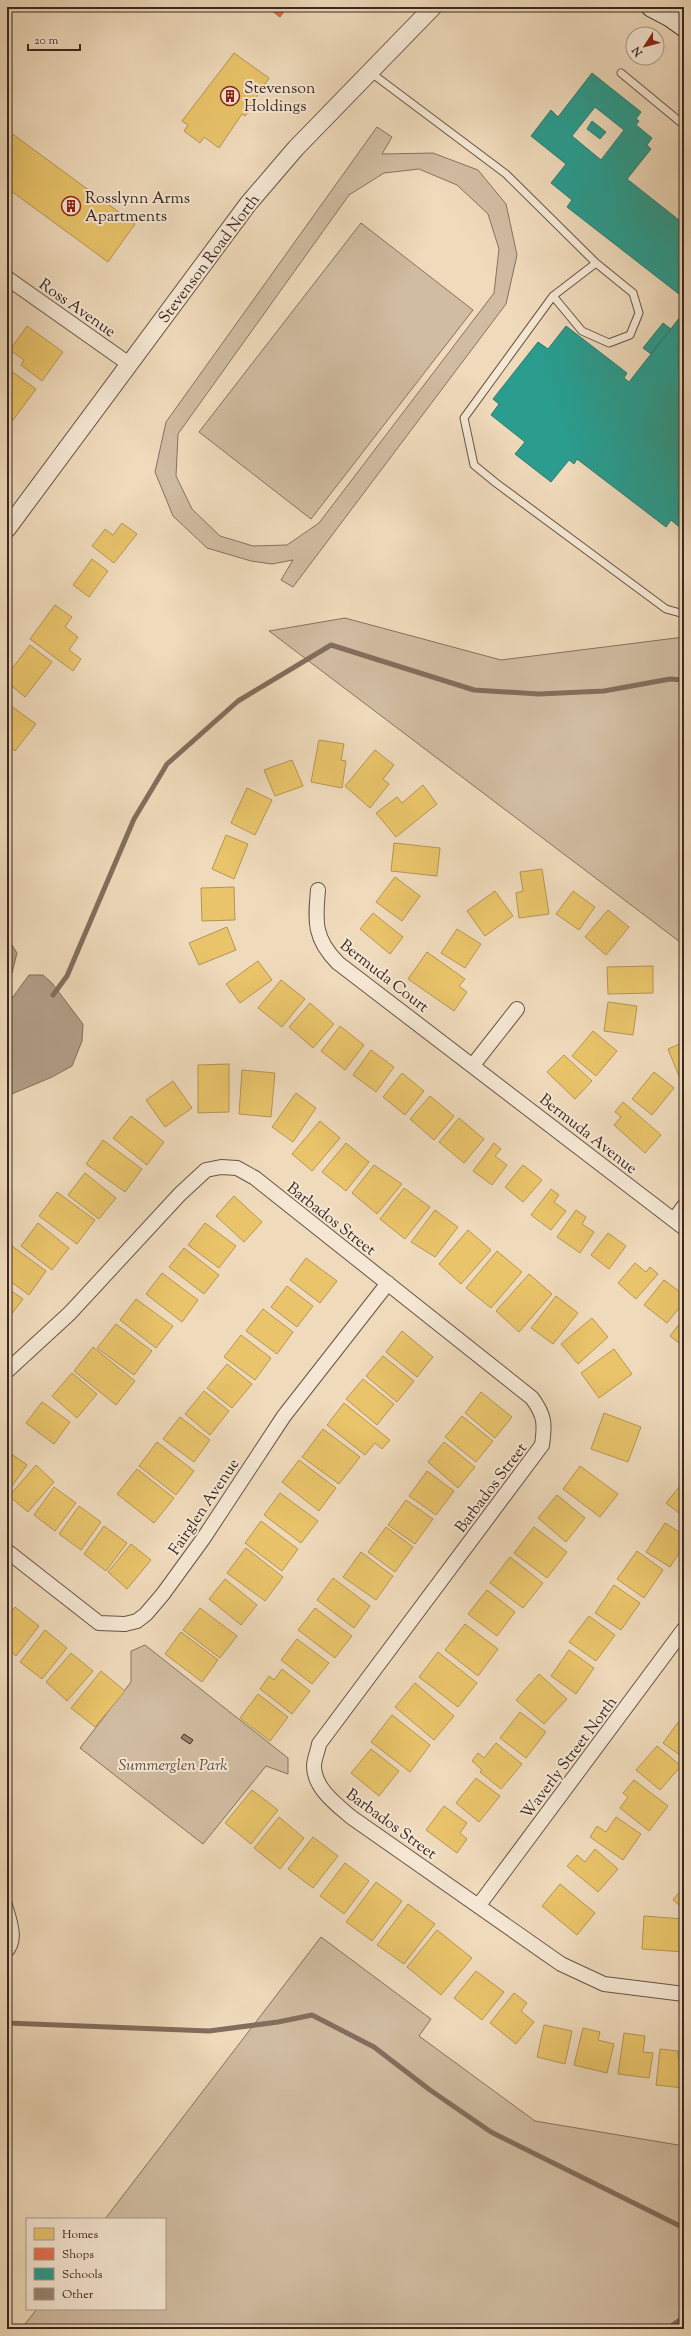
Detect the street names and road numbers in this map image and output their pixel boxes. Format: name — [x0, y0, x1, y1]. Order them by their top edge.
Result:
street label: Stevenson Road North — [154, 190, 267, 329]
street label: Ross Avenue — [33, 274, 120, 344]
street label: Bermuda Court — [334, 935, 433, 1019]
street label: Bermuda Avenue — [533, 1089, 641, 1181]
street label: Barbados Street — [281, 1178, 380, 1262]
street label: Barbados Street — [450, 1438, 534, 1538]
street label: Fairglen Avenue — [164, 1454, 246, 1560]
street label: Waverly Street North — [516, 1692, 624, 1824]
street label: Barbados Street — [340, 1784, 441, 1866]

